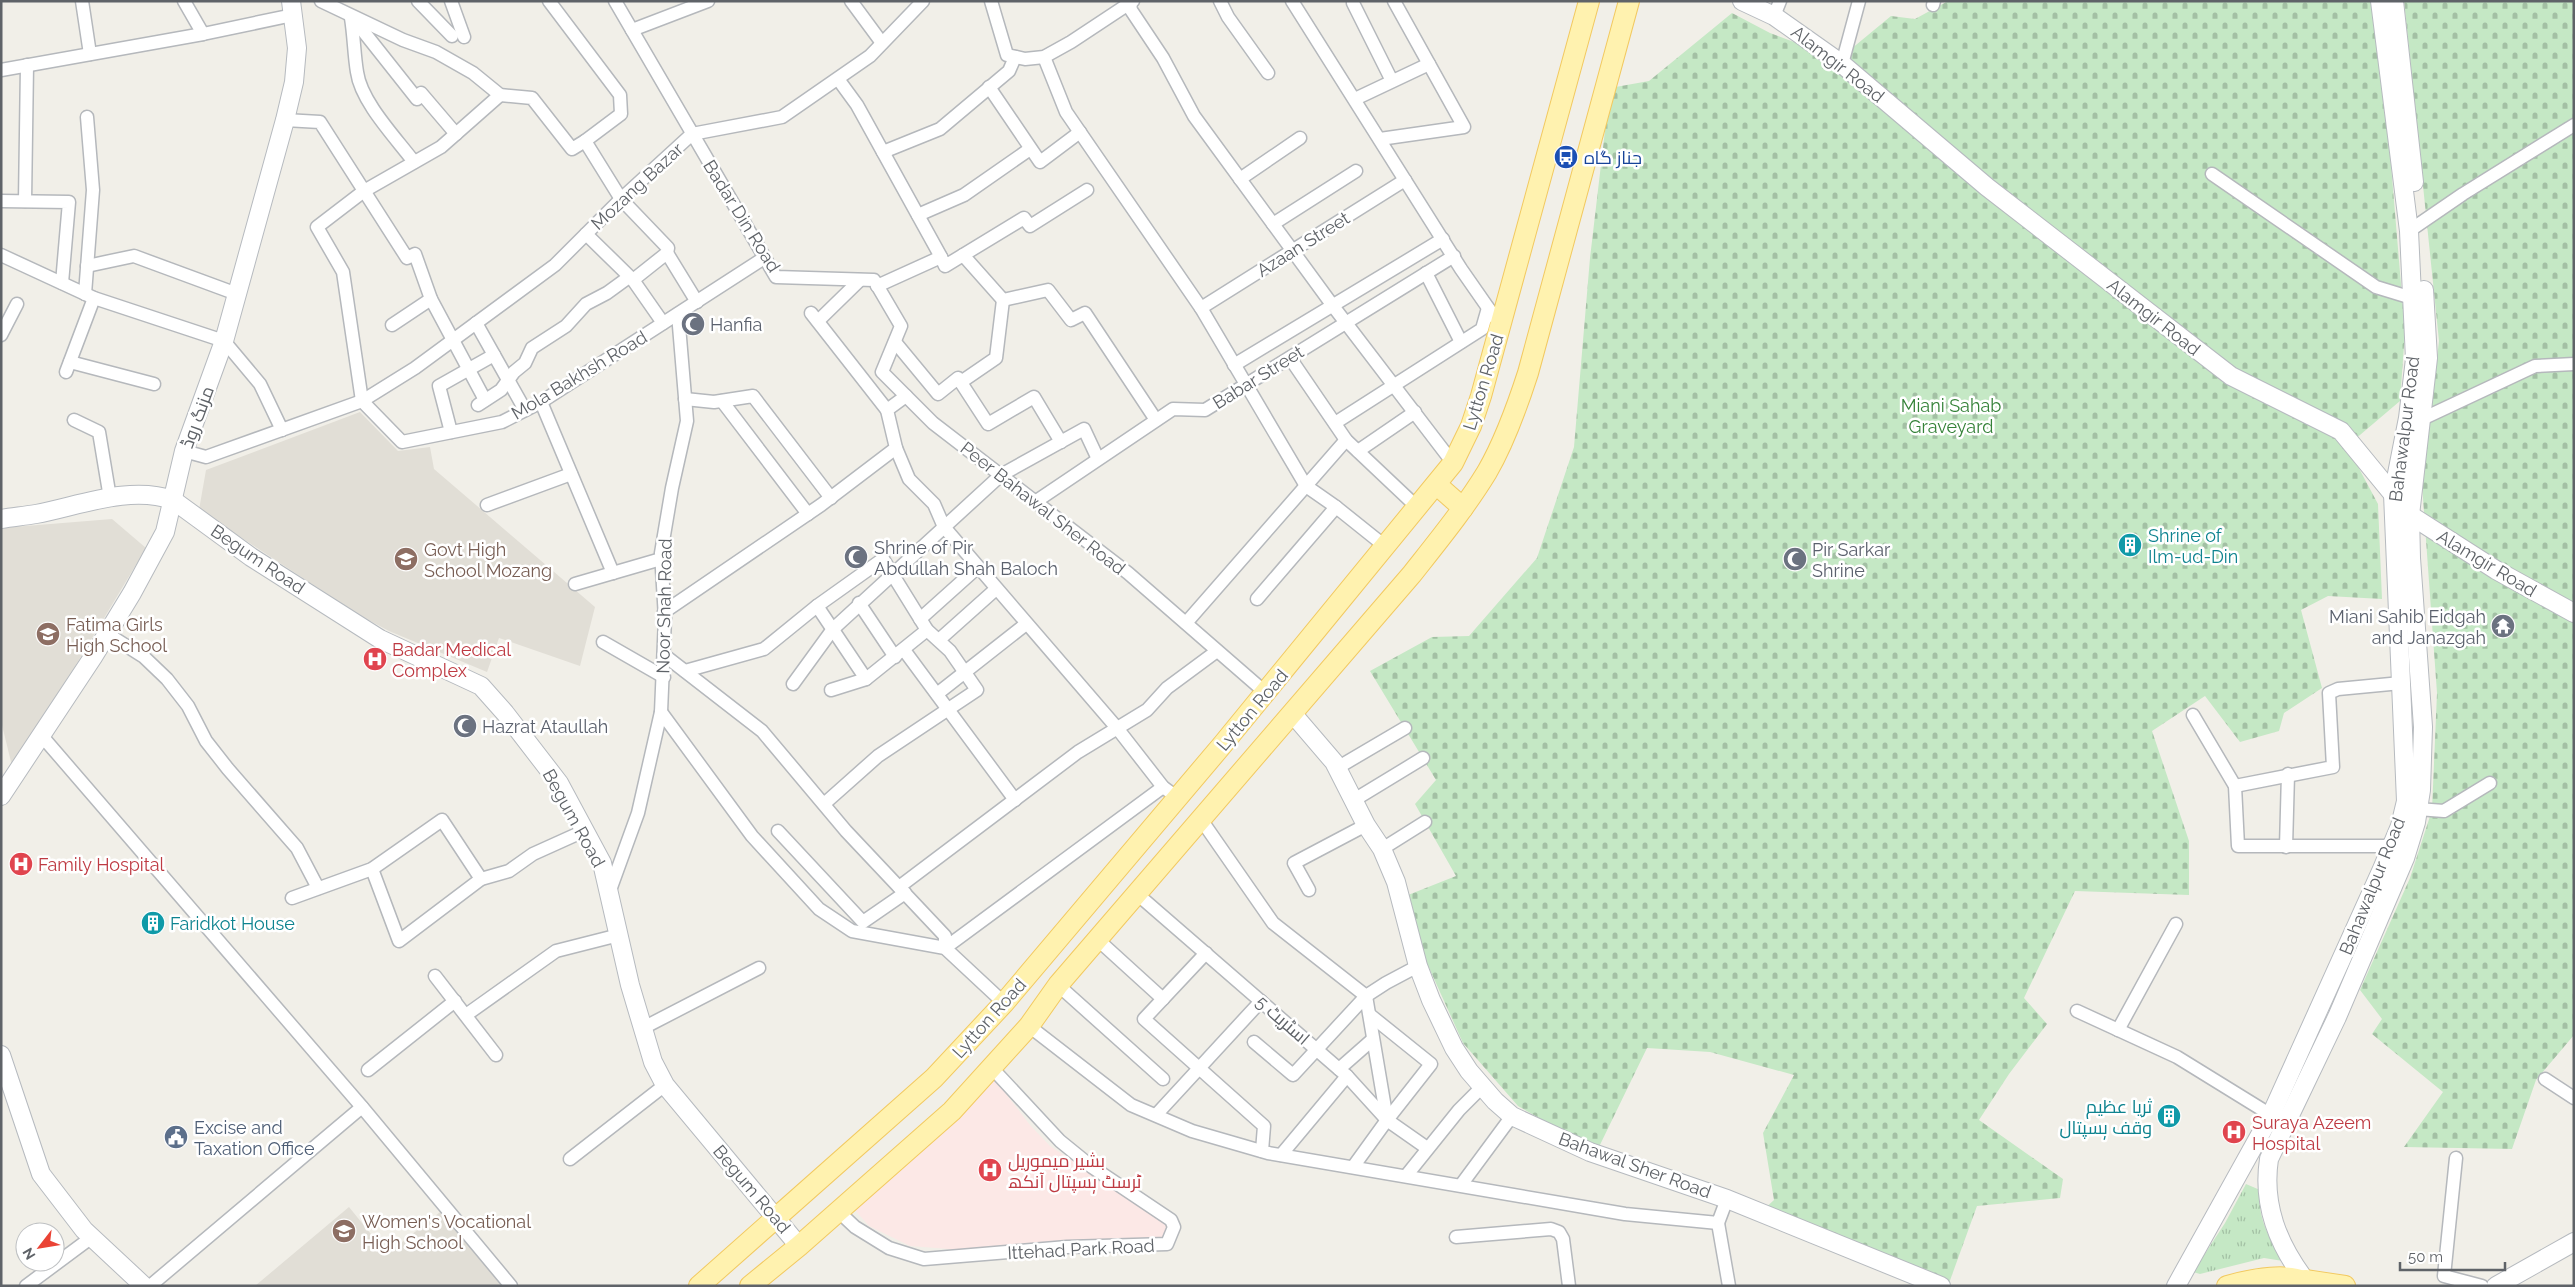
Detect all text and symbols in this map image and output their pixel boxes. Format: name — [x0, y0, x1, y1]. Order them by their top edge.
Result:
street label: Alamgir Road — [1787, 21, 1889, 107]
street label: Mozang Bazar — [587, 138, 688, 234]
bus stop icon: جناز گاہ — [1553, 144, 1579, 170]
place label: جناز گاہ — [1584, 147, 1642, 169]
street label: Badar Din Road — [699, 156, 785, 276]
street label: Azaan Street — [1253, 207, 1353, 281]
street label: Alamgir Road — [2103, 274, 2205, 360]
mosque icon: Hanfia — [680, 311, 706, 337]
place label: Hanfia — [710, 314, 762, 335]
street label: Mola Bakhsh Road — [507, 326, 651, 424]
street label: Lytton Road — [1458, 331, 1508, 433]
street label: Babar Street — [1209, 341, 1307, 413]
street label: Bahawalpur Road — [2385, 355, 2423, 503]
street label: مزنگ روڈ — [176, 383, 219, 451]
park label: Miani Sahab Graveyard — [1901, 395, 2001, 437]
street label: Peer Bahawal Sher Road — [956, 437, 1130, 579]
street label: Begum Road — [207, 520, 309, 598]
place label: Shrine of Ilm-ud-Din — [2148, 525, 2238, 567]
street label: Alamgir Road — [2434, 525, 2540, 601]
building icon: Shrine of Ilm-ud-Din — [2117, 532, 2143, 558]
place label: Shrine of Pir Abdullah Shah Baloch — [874, 537, 1058, 579]
street label: Noor Shah Road — [652, 538, 676, 674]
place label: Govt High School Mozang — [424, 539, 552, 581]
place label: Pir Sarkar Shrine — [1812, 539, 1891, 581]
mosque icon: Shrine of Pir Abdullah Shah Baloch — [843, 544, 869, 570]
school or university icon: Govt High School Mozang — [393, 546, 419, 572]
mosque icon: Pir Sarkar Shrine — [1782, 546, 1808, 572]
place label: Miani Sahib Eidgah and Janazgah — [2329, 606, 2486, 648]
temple icon: Miani Sahib Eidgah and Janazgah — [2490, 613, 2516, 639]
place label: Fatima Girls High School — [66, 614, 167, 656]
school or university icon: Fatima Girls High School — [35, 621, 61, 647]
place label: Badar Medical Complex — [392, 639, 511, 681]
hospital icon: Badar Medical Complex — [362, 646, 388, 672]
street label: Lytton Road — [1212, 665, 1292, 755]
mosque icon: Hazrat Ataullah — [452, 713, 478, 739]
place label: Hazrat Ataullah — [482, 716, 608, 737]
street label: Begum Road — [538, 765, 610, 871]
street label: Bahawalpur Road — [2335, 814, 2409, 958]
hospital icon: Family Hospital — [8, 851, 34, 877]
place label: Family Hospital — [38, 854, 165, 875]
building icon: Faridkot House — [140, 910, 166, 936]
place label: Faridkot House — [170, 913, 295, 934]
street label: Lytton Road — [948, 974, 1030, 1062]
street label: اسٹریٹ 5 — [1251, 991, 1314, 1050]
place label: ثریا عظیم وقف ہسپتال — [2060, 1096, 2152, 1140]
building icon: ثریا عظیم وقف ہسپتال — [2156, 1103, 2182, 1129]
place label: Suraya Azeem Hospital — [2252, 1112, 2371, 1154]
place label: Excise and Taxation Office — [194, 1117, 315, 1159]
hospital icon: Suraya Azeem Hospital — [2221, 1119, 2247, 1145]
public building icon: Excise and Taxation Office — [163, 1124, 189, 1150]
street label: Bahawal Sher Road — [1556, 1128, 1714, 1202]
street label: Begum Road — [709, 1141, 795, 1237]
place label: بشیر میموریل ٹرسٹ ہسپتال آنکھ — [1008, 1150, 1142, 1194]
hospital icon: بشیر میموریل ٹرسٹ ہسپتال آنکھ — [977, 1157, 1003, 1183]
place label: Women's Vocational High School — [362, 1211, 531, 1253]
school or university icon: Women's Vocational High School — [331, 1218, 357, 1244]
north arrow — [15, 1222, 65, 1272]
street label: Ittehad Park Road — [1007, 1235, 1155, 1263]
scale bar — [2400, 1240, 2505, 1272]
text: N — [19, 1245, 38, 1262]
text: 50 m — [2408, 1248, 2443, 1266]

